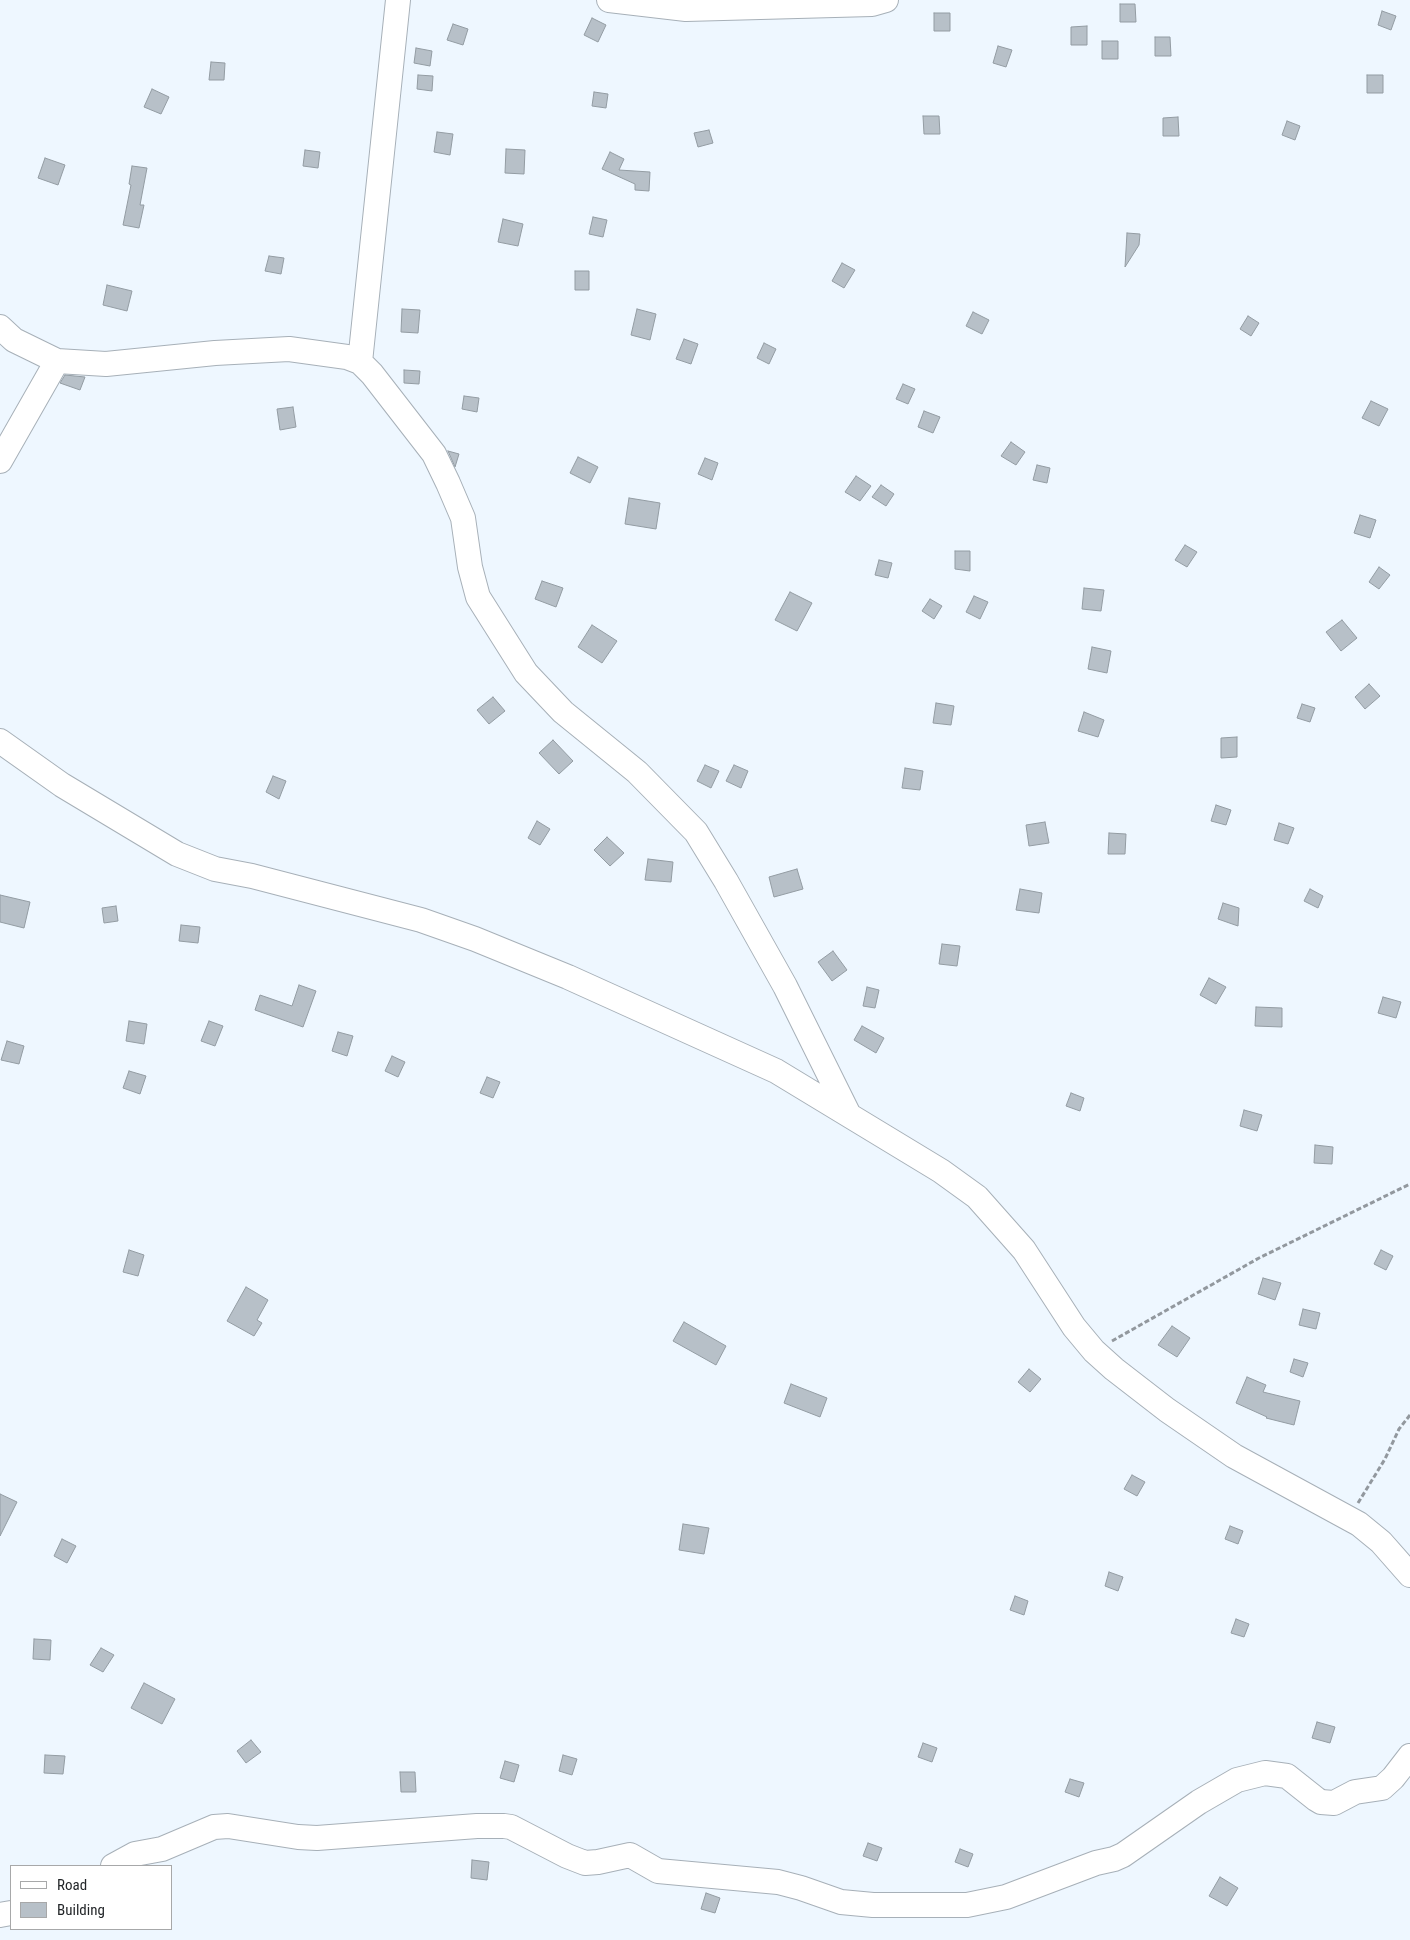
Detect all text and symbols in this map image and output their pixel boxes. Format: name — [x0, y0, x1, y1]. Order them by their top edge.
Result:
legend — [10, 1865, 172, 1930]
text: Road — [57, 1876, 87, 1894]
text: Building — [57, 1901, 105, 1919]

